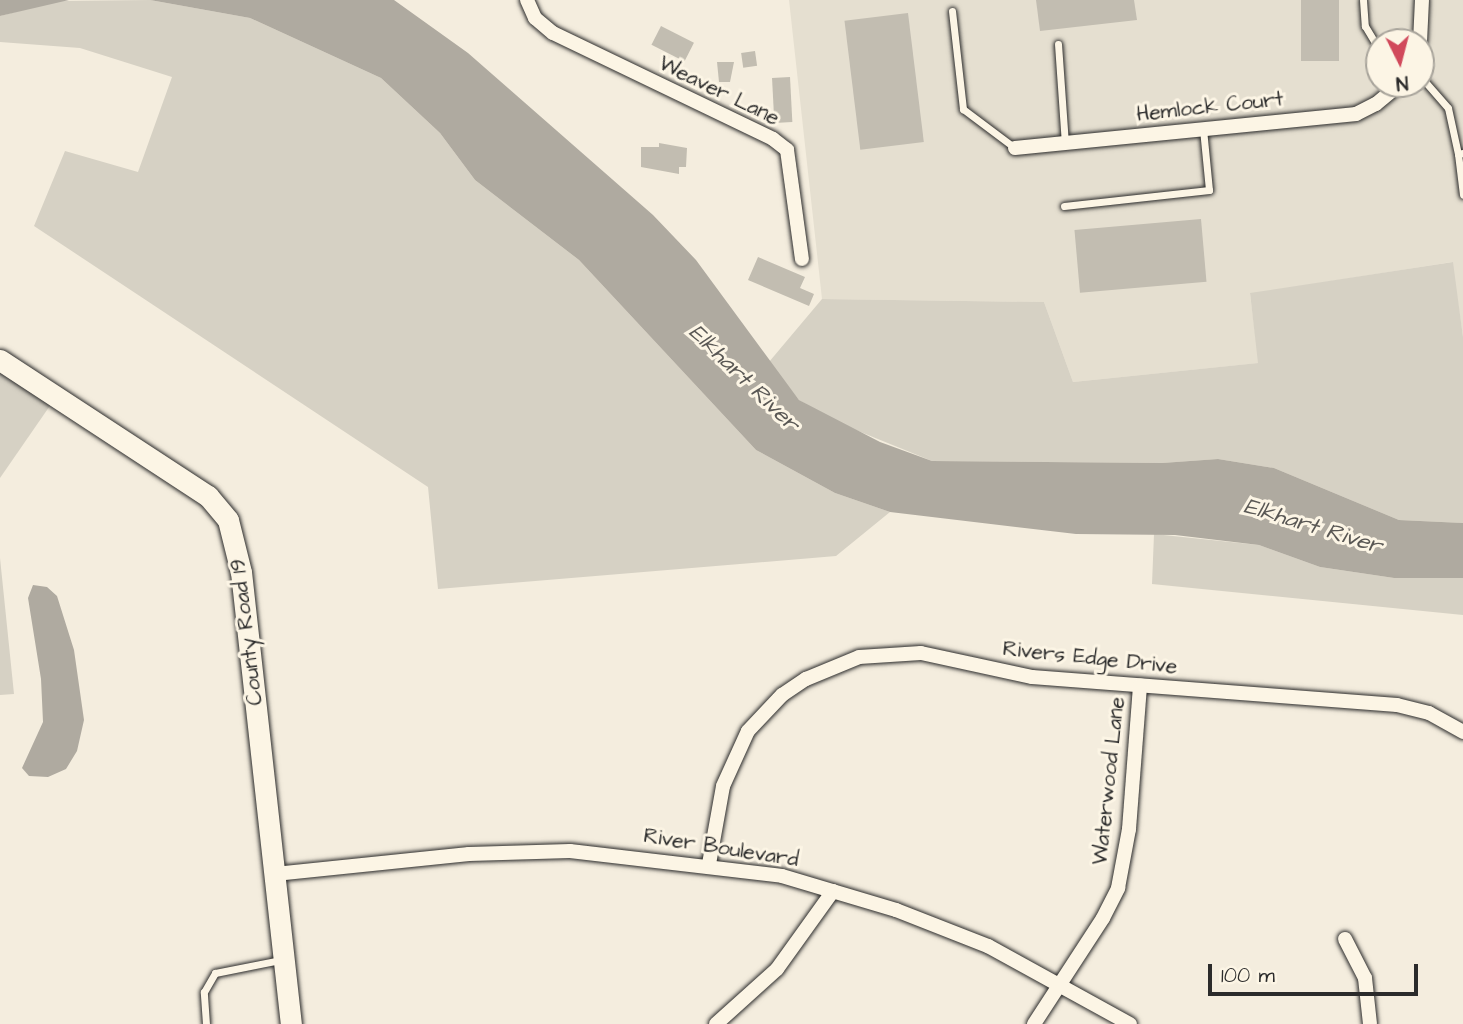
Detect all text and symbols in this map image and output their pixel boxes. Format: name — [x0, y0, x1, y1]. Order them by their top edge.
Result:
north arrow — [1365, 28, 1435, 98]
street label: Weaver Lane — [655, 51, 783, 131]
text: N — [1395, 68, 1409, 96]
street label: Hemlock Court — [1135, 87, 1285, 127]
water label: Elkhart River — [683, 319, 805, 437]
water label: Elkhart River — [1241, 492, 1385, 560]
street label: County Road 19 — [226, 557, 268, 707]
street label: Rivers Edge Drive — [1001, 636, 1179, 680]
street label: Waterwood Lane — [1088, 696, 1130, 866]
street label: River Boulevard — [642, 823, 800, 873]
scale bar — [1211, 950, 1421, 994]
text: 100 m — [1221, 961, 1275, 990]

